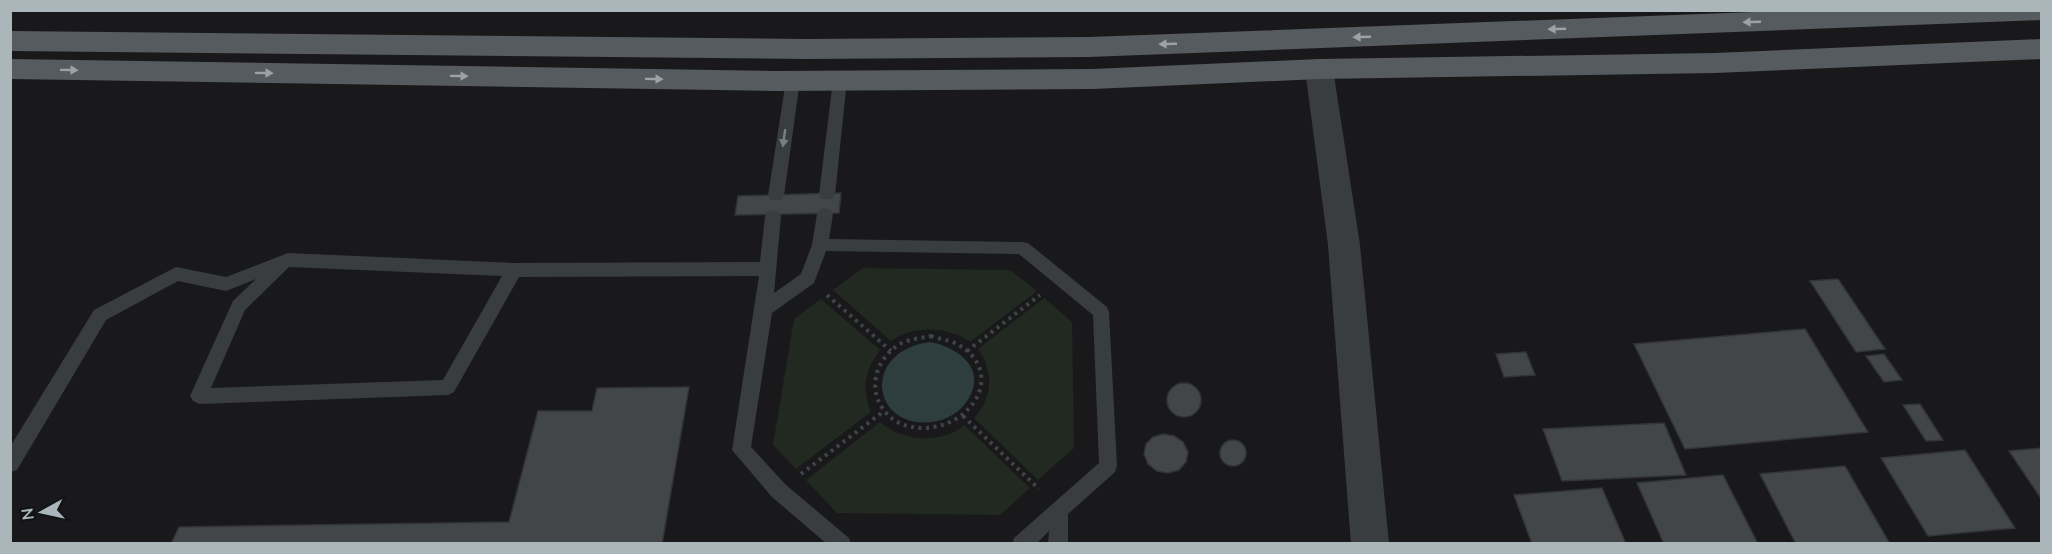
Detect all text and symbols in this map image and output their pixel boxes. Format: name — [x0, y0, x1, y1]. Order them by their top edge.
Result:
one-way arrow — [1743, 17, 1762, 26]
one-way arrow — [1548, 25, 1567, 34]
one-way arrow — [1353, 32, 1372, 41]
one-way arrow — [1158, 40, 1177, 49]
one-way arrow — [59, 65, 78, 75]
one-way arrow — [254, 68, 273, 78]
one-way arrow — [449, 71, 468, 81]
one-way arrow — [644, 74, 663, 84]
one-way arrow — [780, 129, 789, 148]
north arrow — [12, 482, 72, 542]
text: N — [16, 506, 40, 521]

